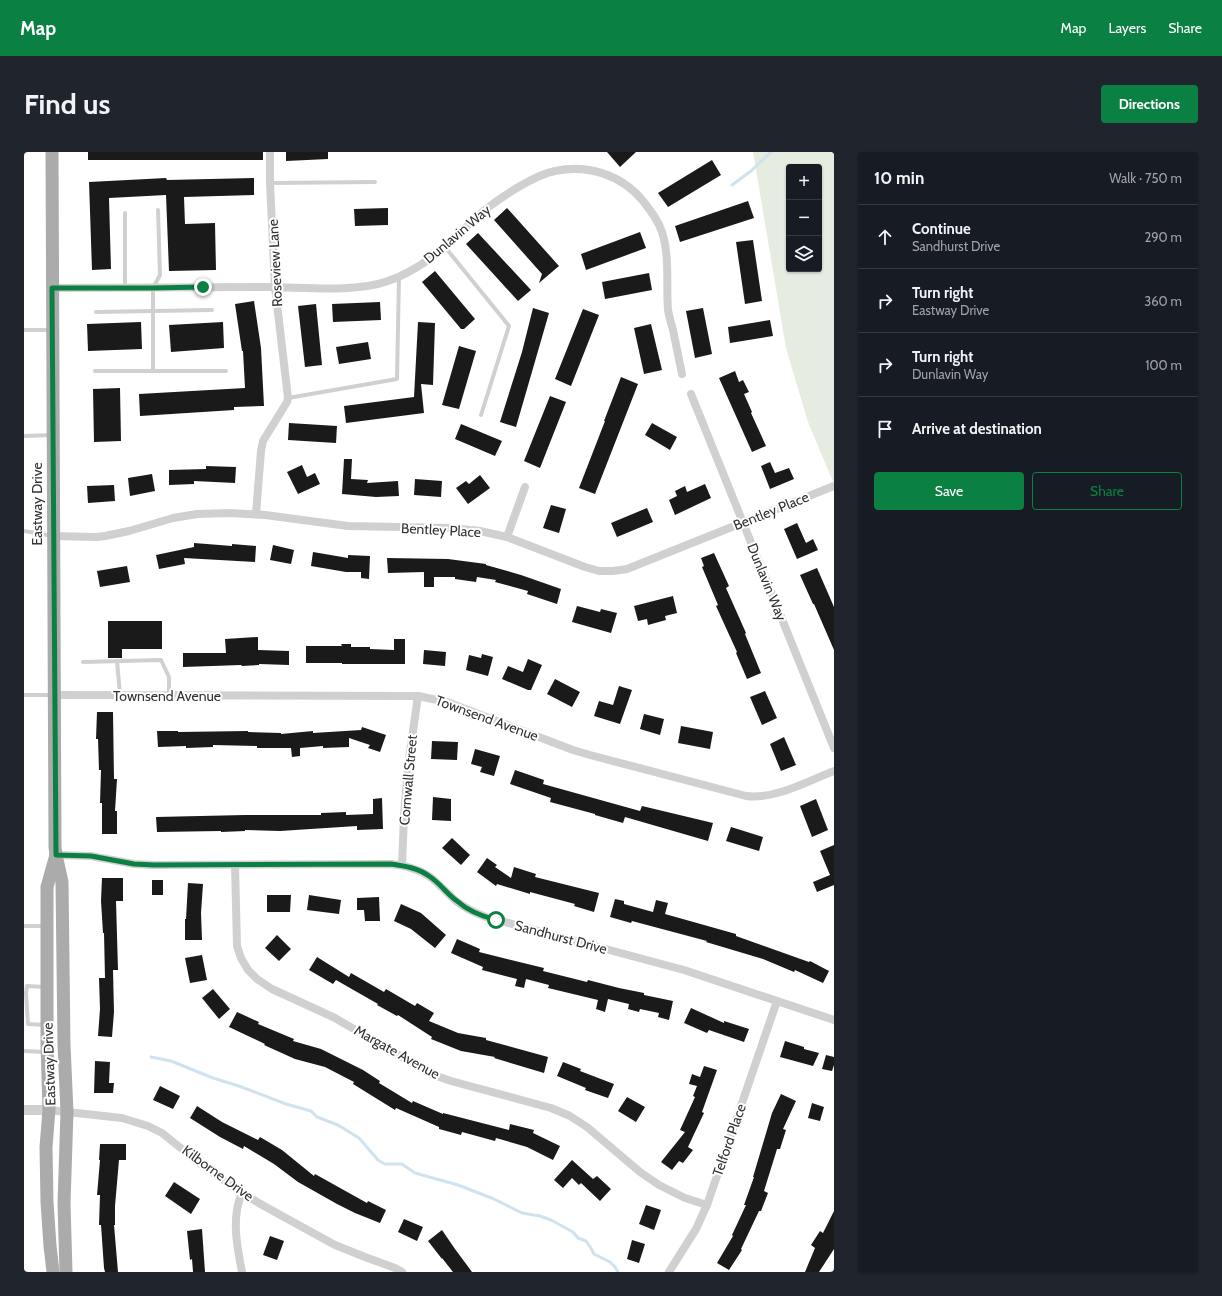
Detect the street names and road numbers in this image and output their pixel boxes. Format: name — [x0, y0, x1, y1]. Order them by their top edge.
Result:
street label: Dunlavin Way — [420, 201, 494, 267]
street label: Roseview Lane — [264, 219, 286, 307]
street label: Eastway Drive — [28, 462, 46, 546]
street label: Bentley Place — [731, 488, 811, 534]
street label: Bentley Place — [401, 519, 481, 541]
street label: Dunlavin Way — [743, 541, 791, 623]
street label: Townsend Avenue — [113, 687, 221, 705]
street label: Townsend Avenue — [433, 691, 541, 745]
street label: Cornwall Street — [395, 734, 421, 826]
street label: Sandhurst Drive — [513, 916, 609, 958]
street label: Margate Avenue — [351, 1021, 443, 1083]
street label: Eastway Drive — [39, 1022, 59, 1106]
street label: Telford Place — [708, 1101, 750, 1179]
street label: Kilborne Drive — [179, 1141, 257, 1205]

